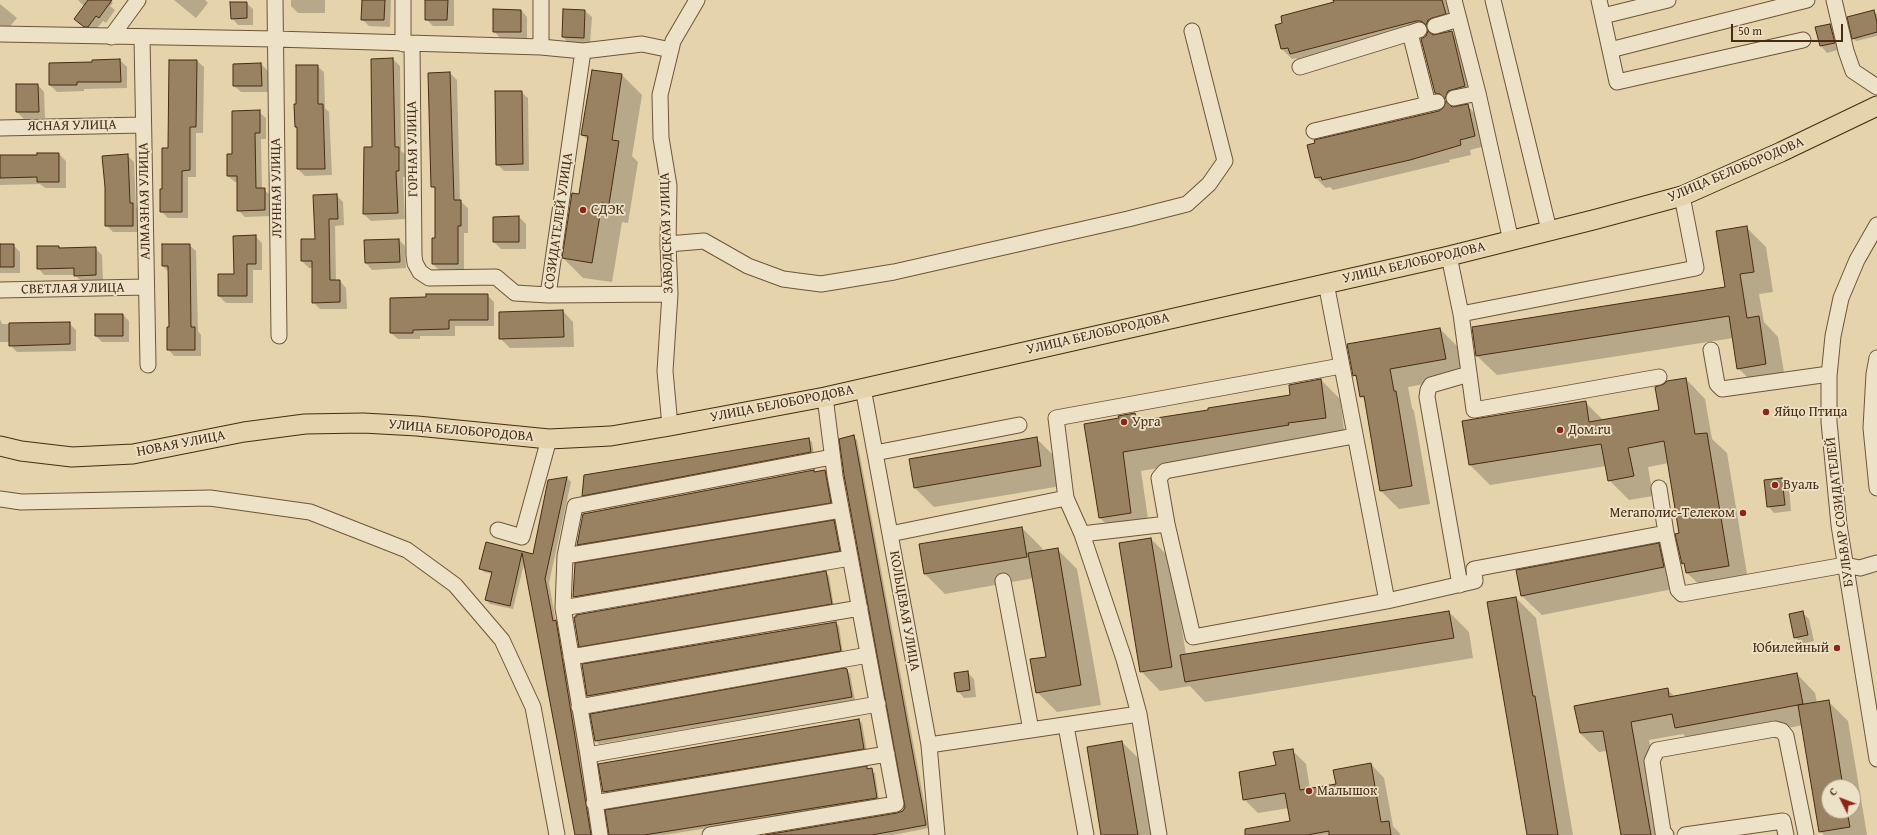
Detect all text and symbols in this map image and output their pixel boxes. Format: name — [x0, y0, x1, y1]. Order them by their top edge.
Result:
scale bar — [1733, 16, 1845, 42]
text: 50 m — [1738, 22, 1762, 39]
street label: ГОРНАЯ УЛИЦА — [404, 101, 422, 197]
street label: ЯСНАЯ УЛИЦА — [27, 117, 117, 135]
street label: УЛИЦА БЕЛОБОРОДОВА — [1665, 134, 1807, 206]
street label: ЛУННАЯ УЛИЦА — [268, 138, 286, 238]
street label: АЛМАЗНАЯ УЛИЦА — [136, 142, 154, 260]
street label: СОЗИДАТЕЛЕЙ УЛИЦА — [541, 151, 577, 291]
street label: ЗАВОДСКАЯ УЛИЦА — [656, 172, 678, 294]
place label: СДЭК — [591, 202, 624, 218]
marker: СДЭК — [578, 205, 588, 215]
street label: УЛИЦА БЕЛОБОРОДОВА — [1341, 238, 1487, 288]
street label: СВЕТЛАЯ УЛИЦА — [21, 280, 125, 298]
street label: УЛИЦА БЕЛОБОРОДОВА — [1025, 309, 1171, 359]
street label: УЛИЦА БЕЛОБОРОДОВА — [709, 382, 855, 426]
place label: Яйцо Птица — [1774, 404, 1847, 420]
marker: Яйцо Птица — [1761, 407, 1771, 417]
place label: Урга — [1132, 414, 1161, 430]
street label: УЛИЦА БЕЛОБОРОДОВА — [387, 416, 535, 446]
marker: Урга — [1119, 417, 1129, 427]
place label: Дом.ru — [1568, 422, 1611, 438]
marker: Дом.ru — [1555, 425, 1565, 435]
street label: НОВАЯ УЛИЦА — [135, 427, 227, 461]
street label: БУЛЬВАР СОЗИДАТЕЛЕЙ — [1822, 436, 1858, 588]
place label: Вуаль — [1783, 477, 1819, 493]
marker: Вуаль — [1770, 480, 1780, 490]
place label: Мегаполис-Телеком — [1610, 505, 1735, 521]
marker: Мегаполис-Телеком — [1738, 508, 1748, 518]
street label: КОЛЬЦЕВАЯ УЛИЦА — [885, 549, 923, 673]
place label: Юбилейный — [1753, 640, 1829, 656]
marker: Юбилейный — [1832, 643, 1842, 653]
north arrow — [1821, 779, 1861, 819]
place label: Малышок — [1317, 783, 1377, 799]
text: С — [1825, 784, 1841, 799]
marker: Малышок — [1304, 786, 1314, 796]

